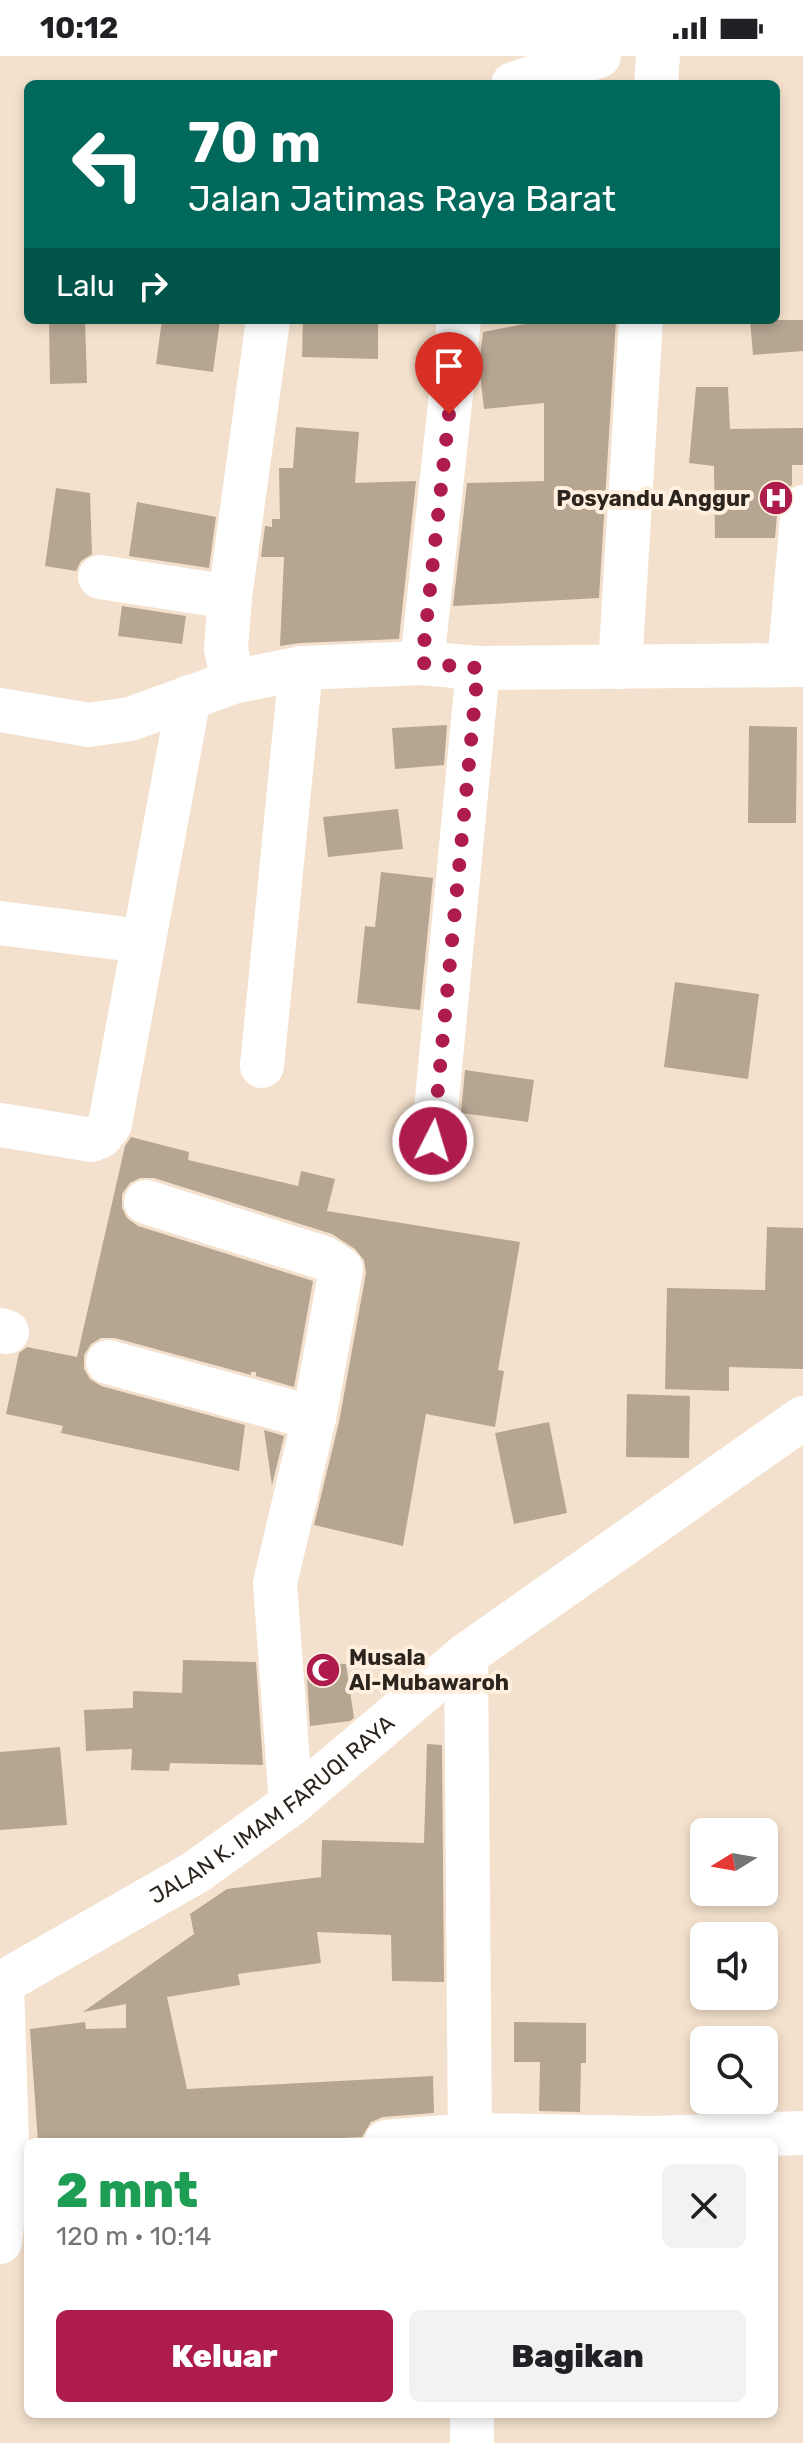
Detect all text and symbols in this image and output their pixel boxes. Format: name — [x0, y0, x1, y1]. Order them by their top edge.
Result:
text: 10:12 — [40, 10, 118, 46]
text: 70 m — [188, 110, 321, 176]
icon: left — [56, 112, 160, 216]
text: Jalan Jatimas Raya Barat — [188, 177, 616, 220]
icon: right — [131, 264, 175, 308]
text: Lalu — [56, 268, 115, 304]
pin — [415, 332, 483, 414]
icon: arrive — [427, 344, 471, 388]
hospital icon: Posyandu Anggur — [757, 479, 795, 517]
place label: Posyandu Anggur — [556, 485, 750, 512]
position arrow — [391, 1099, 475, 1183]
place label: Musala Al-Mubawaroh — [349, 1644, 509, 1696]
mosque icon: Musala Al-Mubawaroh — [304, 1651, 342, 1689]
street label: JALAN K. IMAM FARUQI RAYA — [145, 1709, 400, 1910]
north arrow — [690, 1818, 778, 1906]
map controls — [690, 1818, 778, 2114]
button: sound — [690, 1922, 778, 2010]
button: search — [690, 2026, 778, 2114]
text: 2 mnt — [56, 2162, 198, 2219]
button: close — [662, 2164, 746, 2248]
text: 120 m · 10:14 — [56, 2221, 211, 2252]
button: Keluar — [56, 2310, 393, 2402]
button: Bagikan — [409, 2310, 746, 2402]

